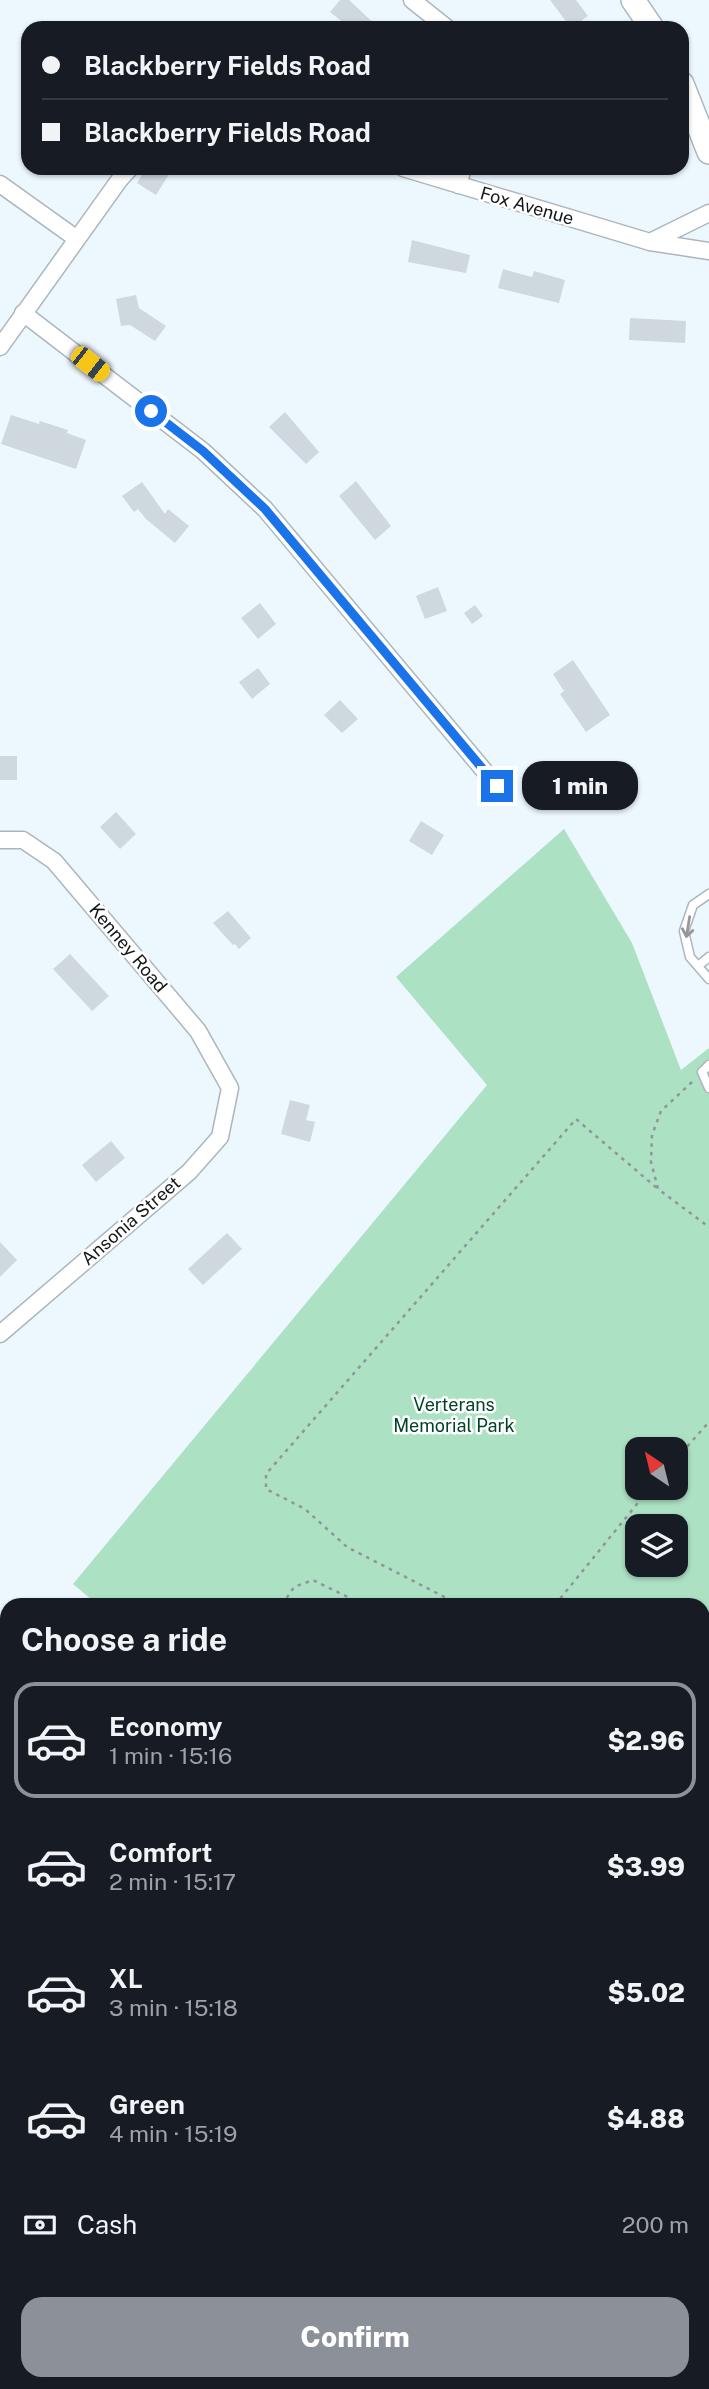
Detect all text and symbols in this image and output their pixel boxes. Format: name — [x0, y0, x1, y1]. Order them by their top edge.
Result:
text: Blackberry Fields Road — [84, 50, 371, 81]
text: Blackberry Fields Road — [84, 117, 371, 148]
street label: Fox Avenue — [478, 182, 576, 229]
car — [67, 343, 114, 385]
route start — [135, 395, 167, 427]
callout: 1 min — [522, 762, 637, 810]
route end — [481, 770, 513, 802]
text: 1 min — [552, 772, 608, 799]
street label: Kenney Road — [85, 899, 172, 996]
one-way arrow — [681, 916, 694, 938]
street label: Ansonia Street — [77, 1172, 184, 1269]
park label: Verterans Memorial Park — [393, 1394, 515, 1436]
north arrow — [625, 1437, 688, 1500]
map controls — [625, 1437, 688, 1577]
button: layers — [625, 1514, 688, 1577]
text: Choose a ride — [21, 1621, 227, 1658]
icon: car — [25, 1709, 88, 1772]
text: Economy — [109, 1711, 222, 1742]
text: $2.96 — [607, 1725, 685, 1756]
text: 1 min · 15:16 — [109, 1742, 232, 1769]
icon: car — [25, 1835, 88, 1898]
text: Comfort — [109, 1837, 212, 1868]
text: $3.99 — [607, 1851, 685, 1882]
text: 2 min · 15:17 — [109, 1868, 236, 1895]
icon: car — [25, 1961, 88, 2024]
text: XL — [109, 1963, 143, 1994]
text: $5.02 — [607, 1977, 685, 2008]
text: 3 min · 15:18 — [109, 1994, 238, 2021]
icon: car — [25, 2087, 88, 2150]
text: Green — [109, 2089, 185, 2120]
text: $4.88 — [607, 2103, 685, 2134]
text: 4 min · 15:19 — [109, 2120, 237, 2147]
icon: cash — [21, 2206, 59, 2244]
text: Cash — [77, 2209, 137, 2240]
text: 200 m — [622, 2211, 689, 2238]
button: Confirm — [21, 2297, 689, 2377]

